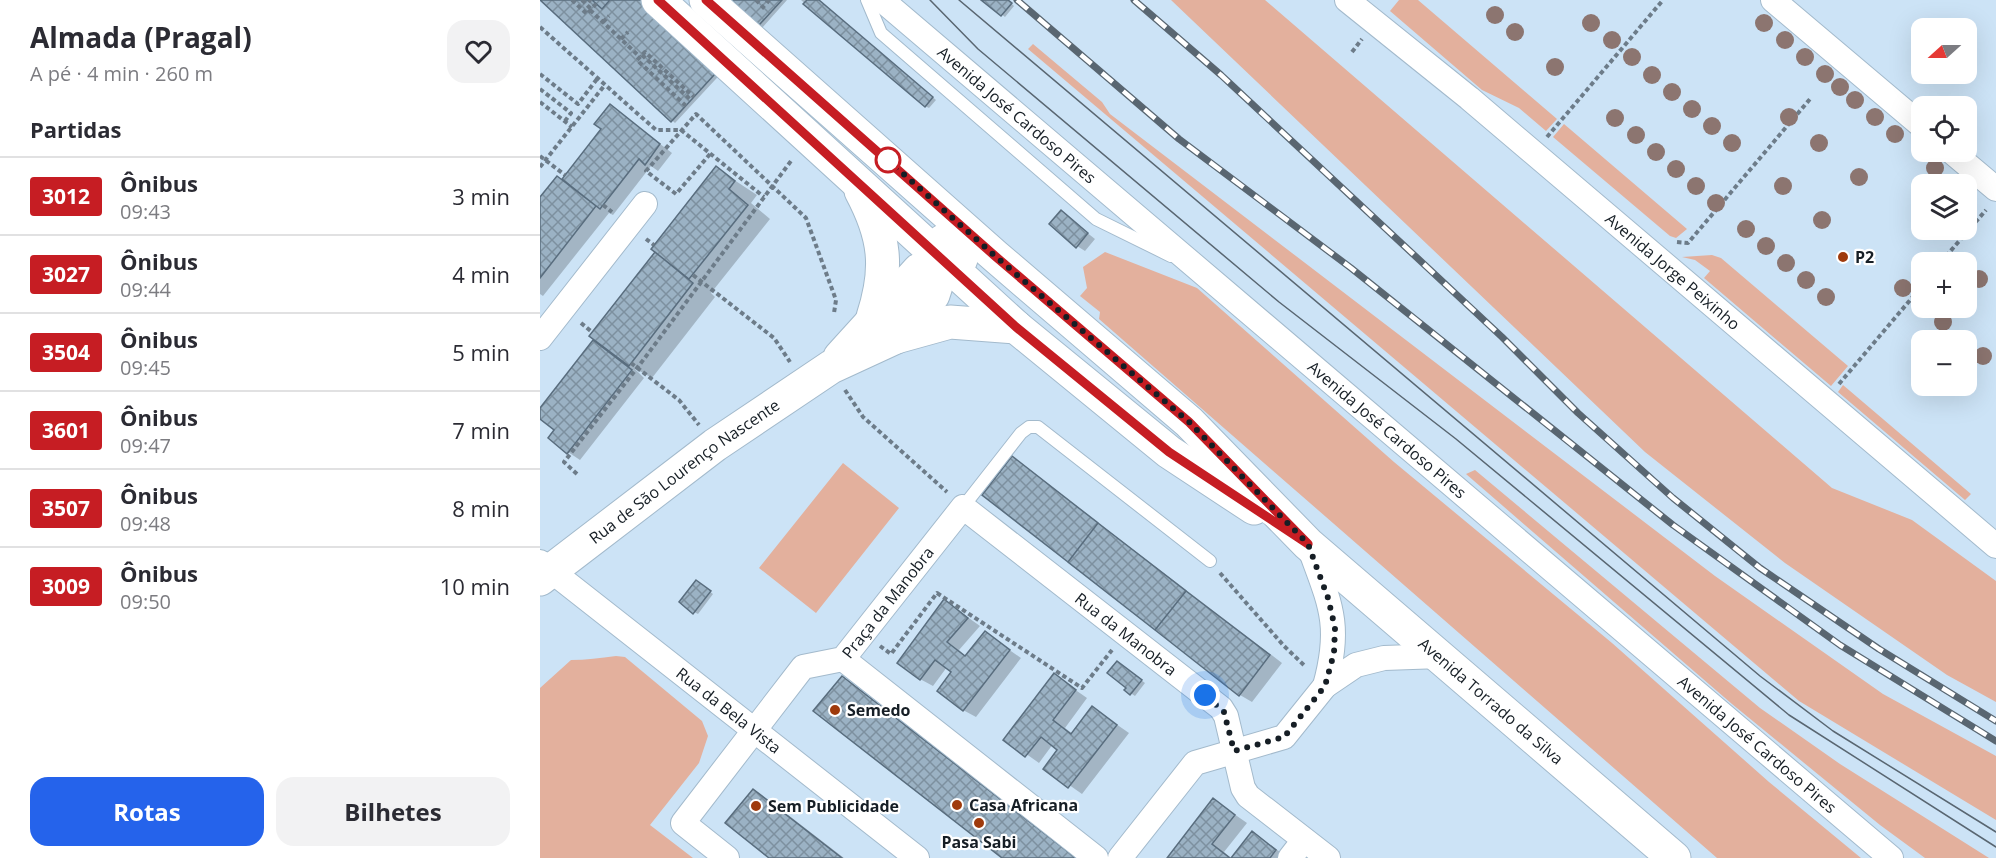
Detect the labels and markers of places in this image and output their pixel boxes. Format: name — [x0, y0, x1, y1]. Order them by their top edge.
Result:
unlabelled marker — [875, 147, 901, 173]
place label: P2 — [1855, 246, 1874, 268]
marker: P2 — [1836, 250, 1850, 264]
place label: Semedo — [847, 699, 911, 721]
marker: Semedo — [828, 703, 842, 717]
place label: Casa Africana — [969, 794, 1078, 816]
place label: Sem Publicidade — [768, 795, 899, 817]
marker: Casa Africana — [950, 798, 964, 812]
marker: Sem Publicidade — [749, 799, 763, 813]
marker: Pasa Sabi — [972, 816, 986, 830]
place label: Pasa Sabi — [942, 831, 1016, 853]

